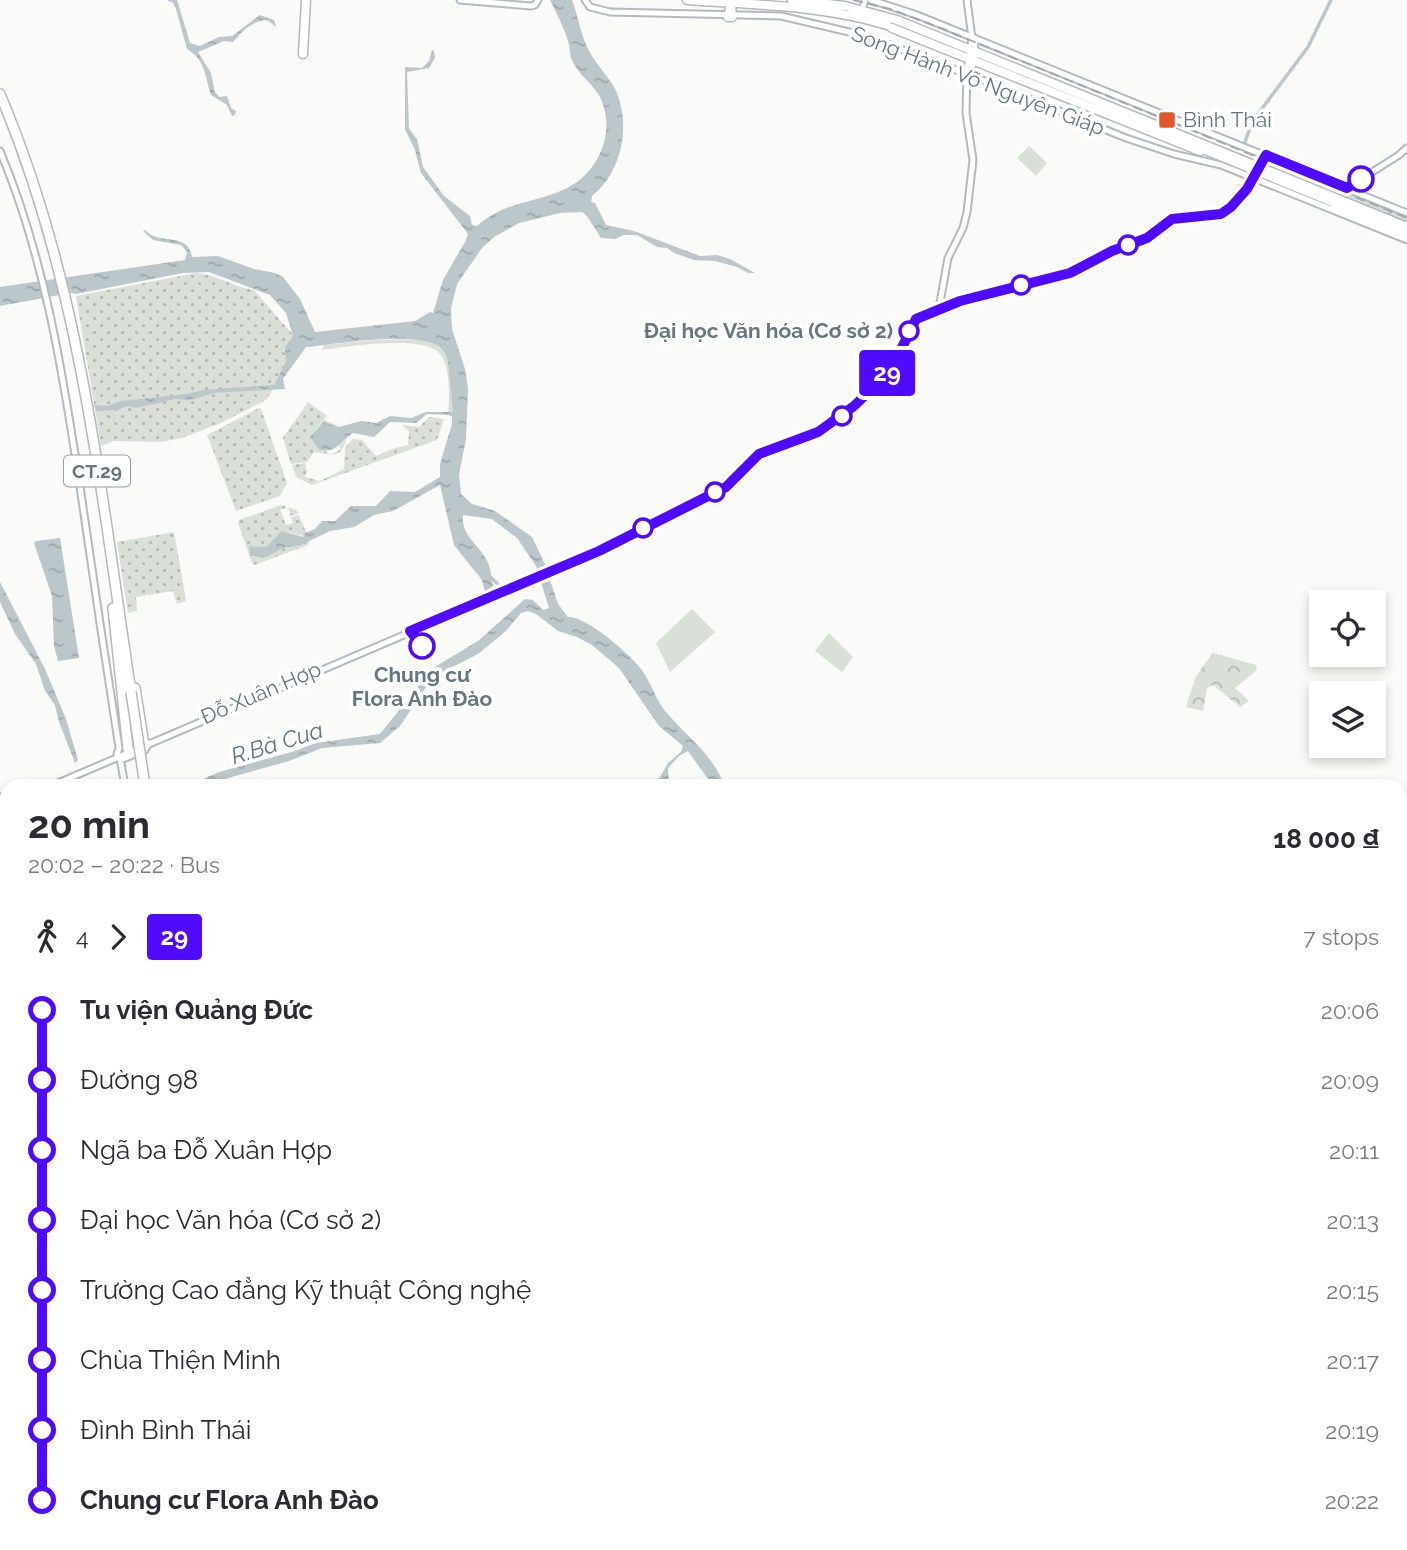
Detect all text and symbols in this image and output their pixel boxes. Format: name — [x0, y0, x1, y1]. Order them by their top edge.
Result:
street label: Song Hành Võ Nguyên Giáp — [848, 21, 1108, 140]
place label: Bình Thái — [1183, 107, 1272, 132]
marker: Bình Thái — [1157, 110, 1177, 130]
unlabelled marker — [1348, 166, 1374, 192]
unlabelled marker — [1118, 235, 1138, 255]
unlabelled marker — [1011, 275, 1031, 295]
place label: Đại học Văn hóa (Cơ sở 2) — [644, 318, 893, 343]
marker: Đại học Văn hóa (Cơ sở 2) — [899, 321, 919, 341]
line badge: 29 — [856, 350, 918, 396]
text: 29 — [873, 358, 901, 387]
unlabelled marker — [832, 406, 852, 426]
road number: CT.29 — [64, 456, 130, 486]
unlabelled marker — [705, 482, 725, 502]
unlabelled marker — [633, 518, 653, 538]
map controls — [1309, 590, 1386, 758]
button: locate — [1309, 590, 1386, 667]
marker: Chung cư Flora Anh Đào — [409, 633, 435, 659]
street label: Đỗ Xuân Hợp — [197, 656, 325, 729]
place label: Chung cư Flora Anh Đào — [352, 662, 492, 711]
button: layers — [1309, 681, 1386, 758]
water label: R.Bà Cua — [228, 716, 326, 769]
text: 20 min — [28, 802, 150, 847]
text: 18 000 ₫ — [1273, 824, 1379, 854]
text: 20:02 – 20:22 · Bus — [28, 851, 220, 878]
icon: walk — [28, 918, 66, 956]
icon: forward — [99, 918, 137, 956]
text: 29 — [161, 922, 188, 951]
text: 4 — [76, 923, 89, 950]
text: 7 stops — [1303, 923, 1379, 950]
text: Tu viện Quảng Đức — [80, 995, 313, 1025]
text: 20:06 — [1321, 997, 1379, 1024]
text: Đường 98 — [80, 1065, 198, 1095]
text: 20:09 — [1321, 1067, 1379, 1094]
text: Ngã ba Đỗ Xuân Hợp — [80, 1135, 332, 1165]
text: 20:11 — [1329, 1137, 1379, 1164]
text: Đại học Văn hóa (Cơ sở 2) — [80, 1205, 381, 1235]
text: 20:13 — [1326, 1207, 1379, 1234]
text: Trường Cao đẳng Kỹ thuật Công nghệ — [80, 1275, 531, 1305]
text: 20:15 — [1326, 1277, 1379, 1304]
text: Chùa Thiện Minh — [80, 1345, 281, 1375]
text: 20:17 — [1327, 1347, 1379, 1374]
text: Đình Bình Thái — [80, 1415, 251, 1445]
text: 20:19 — [1325, 1417, 1379, 1444]
text: Chung cư Flora Anh Đào — [80, 1485, 379, 1515]
text: 20:22 — [1325, 1487, 1379, 1514]

